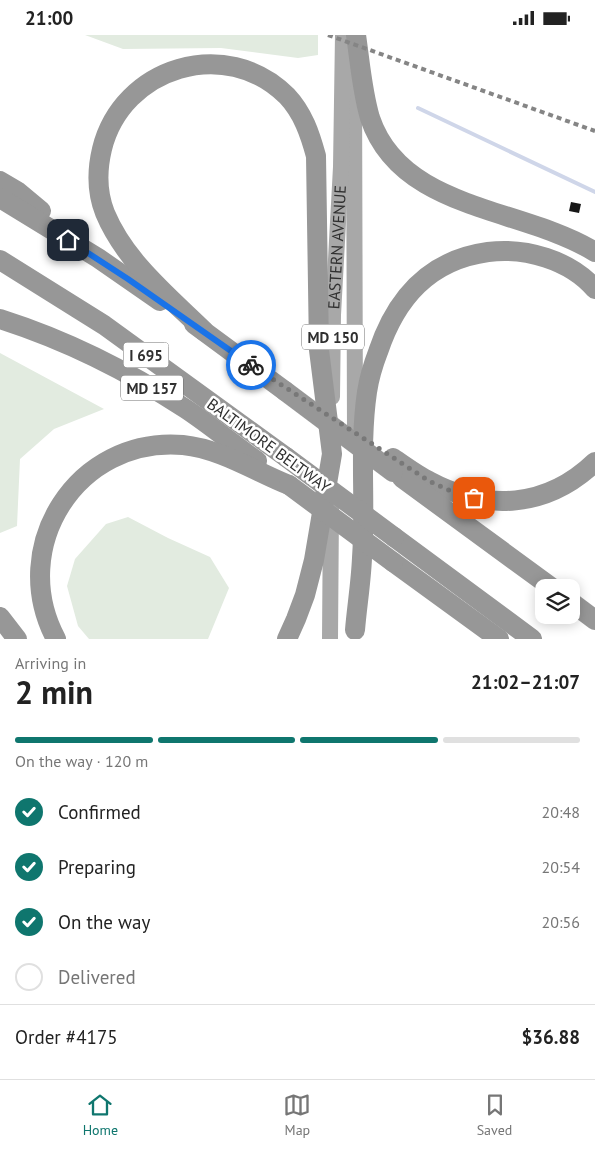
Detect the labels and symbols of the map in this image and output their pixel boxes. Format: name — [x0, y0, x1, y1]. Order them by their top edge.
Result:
street label: EASTERN AVENUE — [323, 185, 350, 310]
pin — [47, 219, 89, 261]
road number: MD 150 — [302, 325, 364, 349]
courier — [226, 340, 276, 390]
road number: I 695 — [124, 343, 168, 367]
road number: MD 157 — [121, 375, 183, 401]
street label: BALTIMORE BELTWAY — [203, 394, 335, 497]
pin — [453, 477, 495, 519]

